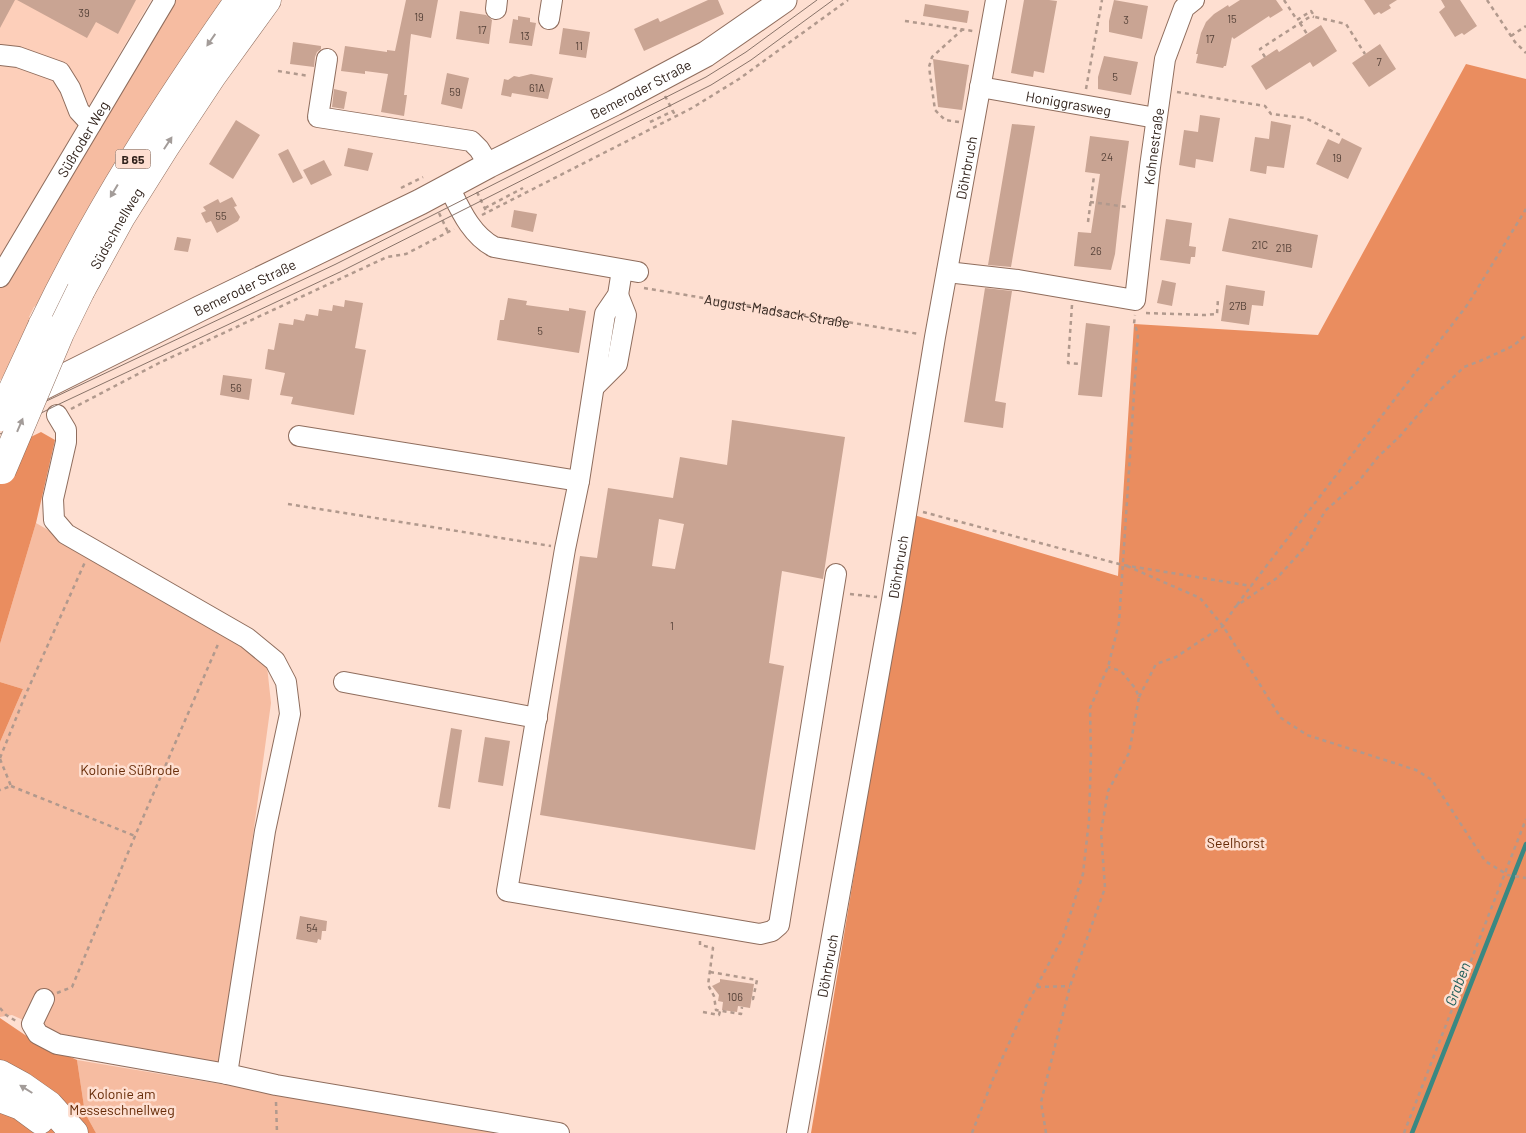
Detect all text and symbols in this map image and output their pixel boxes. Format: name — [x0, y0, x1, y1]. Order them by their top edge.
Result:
house number: 39 — [78, 6, 90, 19]
house number: 19 — [414, 10, 424, 23]
house number: 15 — [1227, 12, 1237, 25]
house number: 3 — [1123, 13, 1129, 26]
house number: 17 — [477, 23, 487, 36]
house number: 13 — [520, 29, 530, 42]
house number: 17 — [1205, 32, 1215, 45]
one-way arrow — [206, 33, 216, 47]
house number: 11 — [575, 39, 583, 52]
street label: Bemeroder Straße — [587, 55, 694, 122]
house number: 7 — [1376, 55, 1382, 68]
house number: 5 — [1112, 70, 1118, 83]
house number: 61A — [529, 81, 545, 94]
house number: 59 — [449, 85, 461, 98]
street label: Honiggrasweg — [1025, 87, 1113, 118]
street label: Süßroder Weg — [53, 97, 112, 180]
street label: Kohnestraße — [1140, 107, 1167, 186]
street label: Döhrbruch — [952, 135, 980, 201]
one-way arrow — [163, 136, 173, 149]
road number: B 65 — [116, 150, 150, 168]
house number: 24 — [1101, 150, 1113, 163]
house number: 19 — [1332, 151, 1342, 164]
street label: Südschnellweg — [86, 184, 146, 272]
one-way arrow — [109, 185, 118, 198]
house number: 55 — [215, 209, 227, 222]
house number: 21C — [1252, 238, 1268, 251]
house number: 21B — [1276, 241, 1292, 254]
house number: 26 — [1090, 244, 1102, 257]
street label: Bemeroder Straße — [190, 255, 298, 319]
street label: August-Madsack-Straße — [703, 290, 851, 331]
house number: 27B — [1229, 299, 1247, 312]
house number: 5 — [537, 324, 543, 337]
house number: 56 — [230, 381, 242, 394]
one-way arrow — [17, 418, 25, 432]
street label: Döhrbruch — [884, 534, 911, 600]
house number: 1 — [670, 619, 674, 632]
park label: Kolonie Süßrode — [80, 761, 180, 778]
park label: Seelhorst — [1207, 834, 1265, 851]
house number: 54 — [306, 921, 318, 934]
street label: Döhrbruch — [813, 933, 841, 999]
water label: Graben — [1440, 959, 1474, 1008]
house number: 106 — [727, 990, 743, 1003]
one-way arrow — [20, 1085, 33, 1094]
park label: Kolonie am Messeschnellweg — [69, 1085, 175, 1118]

